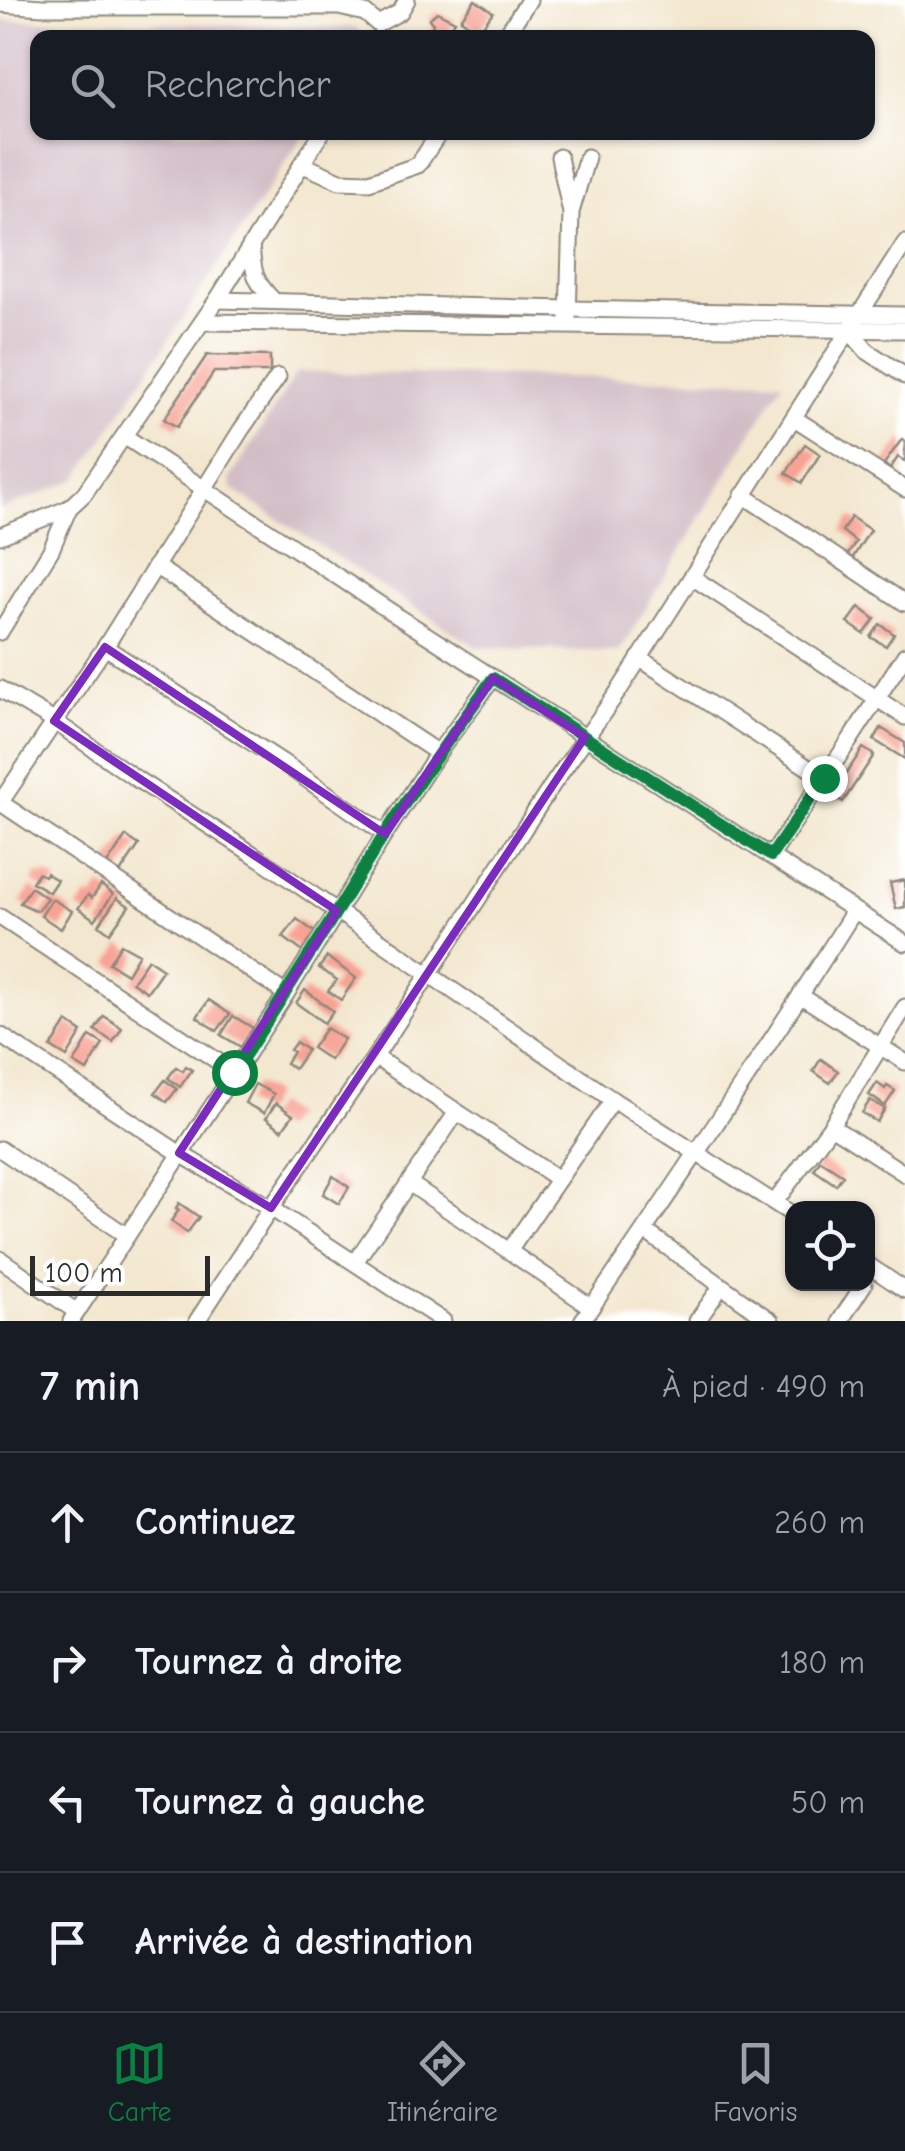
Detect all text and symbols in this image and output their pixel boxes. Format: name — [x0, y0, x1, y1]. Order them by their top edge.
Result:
search box — [30, 30, 875, 140]
icon: search — [65, 58, 120, 113]
text: Rechercher — [145, 63, 331, 107]
route end — [802, 756, 848, 802]
route start — [212, 1050, 258, 1096]
map controls — [785, 1201, 875, 1291]
button: locate — [785, 1201, 875, 1291]
scale bar — [30, 1251, 210, 1296]
text: 100 m — [45, 1257, 123, 1289]
text: 7 min — [40, 1362, 140, 1411]
text: À pied · 490 m — [662, 1368, 865, 1405]
icon: ahead — [40, 1495, 95, 1550]
text: Continuez — [135, 1500, 295, 1544]
text: 260 m — [774, 1504, 865, 1541]
icon: right — [40, 1635, 95, 1690]
text: Tournez à droite — [135, 1640, 402, 1684]
text: 180 m — [779, 1644, 865, 1681]
icon: left — [40, 1775, 95, 1830]
text: Tournez à gauche — [135, 1780, 425, 1824]
text: 50 m — [791, 1784, 865, 1821]
icon: arrive — [40, 1915, 95, 1970]
text: Arrivée à destination — [135, 1920, 473, 1964]
tab: Carte — [108, 2036, 172, 2128]
tab: Itinéraire — [387, 2036, 498, 2128]
tab: Favoris — [713, 2036, 797, 2128]

